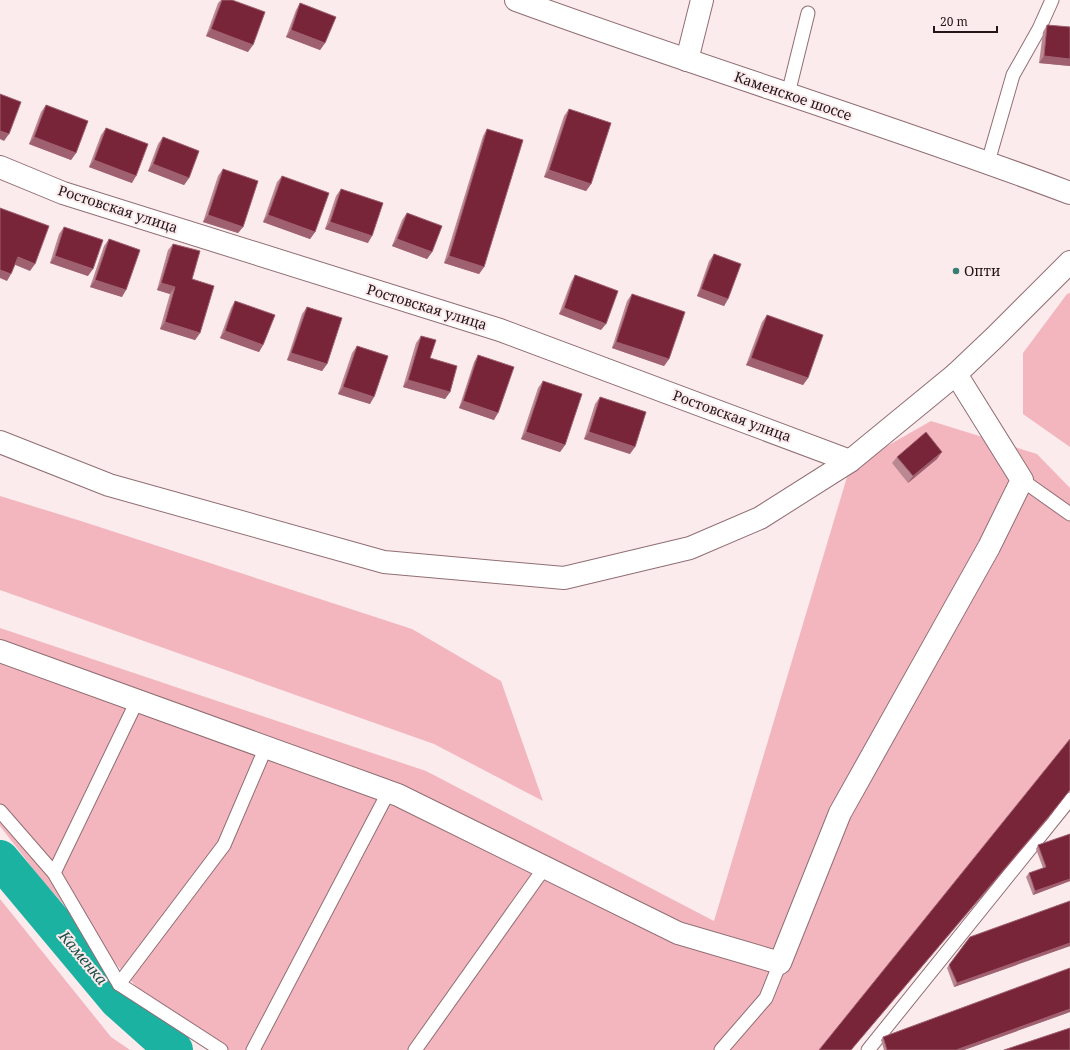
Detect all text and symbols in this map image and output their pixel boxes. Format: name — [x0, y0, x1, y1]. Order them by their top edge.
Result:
scale bar — [934, 8, 997, 34]
text: 20 m — [940, 13, 968, 30]
street label: Каменское шоссе — [732, 66, 855, 125]
street label: Ростовская улица — [56, 180, 180, 237]
place label: Опти — [964, 261, 1000, 280]
marker: Опти — [951, 266, 961, 276]
street label: Ростовская улица — [365, 279, 490, 334]
street label: Ростовская улица — [670, 385, 794, 446]
water label: Каменка — [55, 925, 113, 989]

